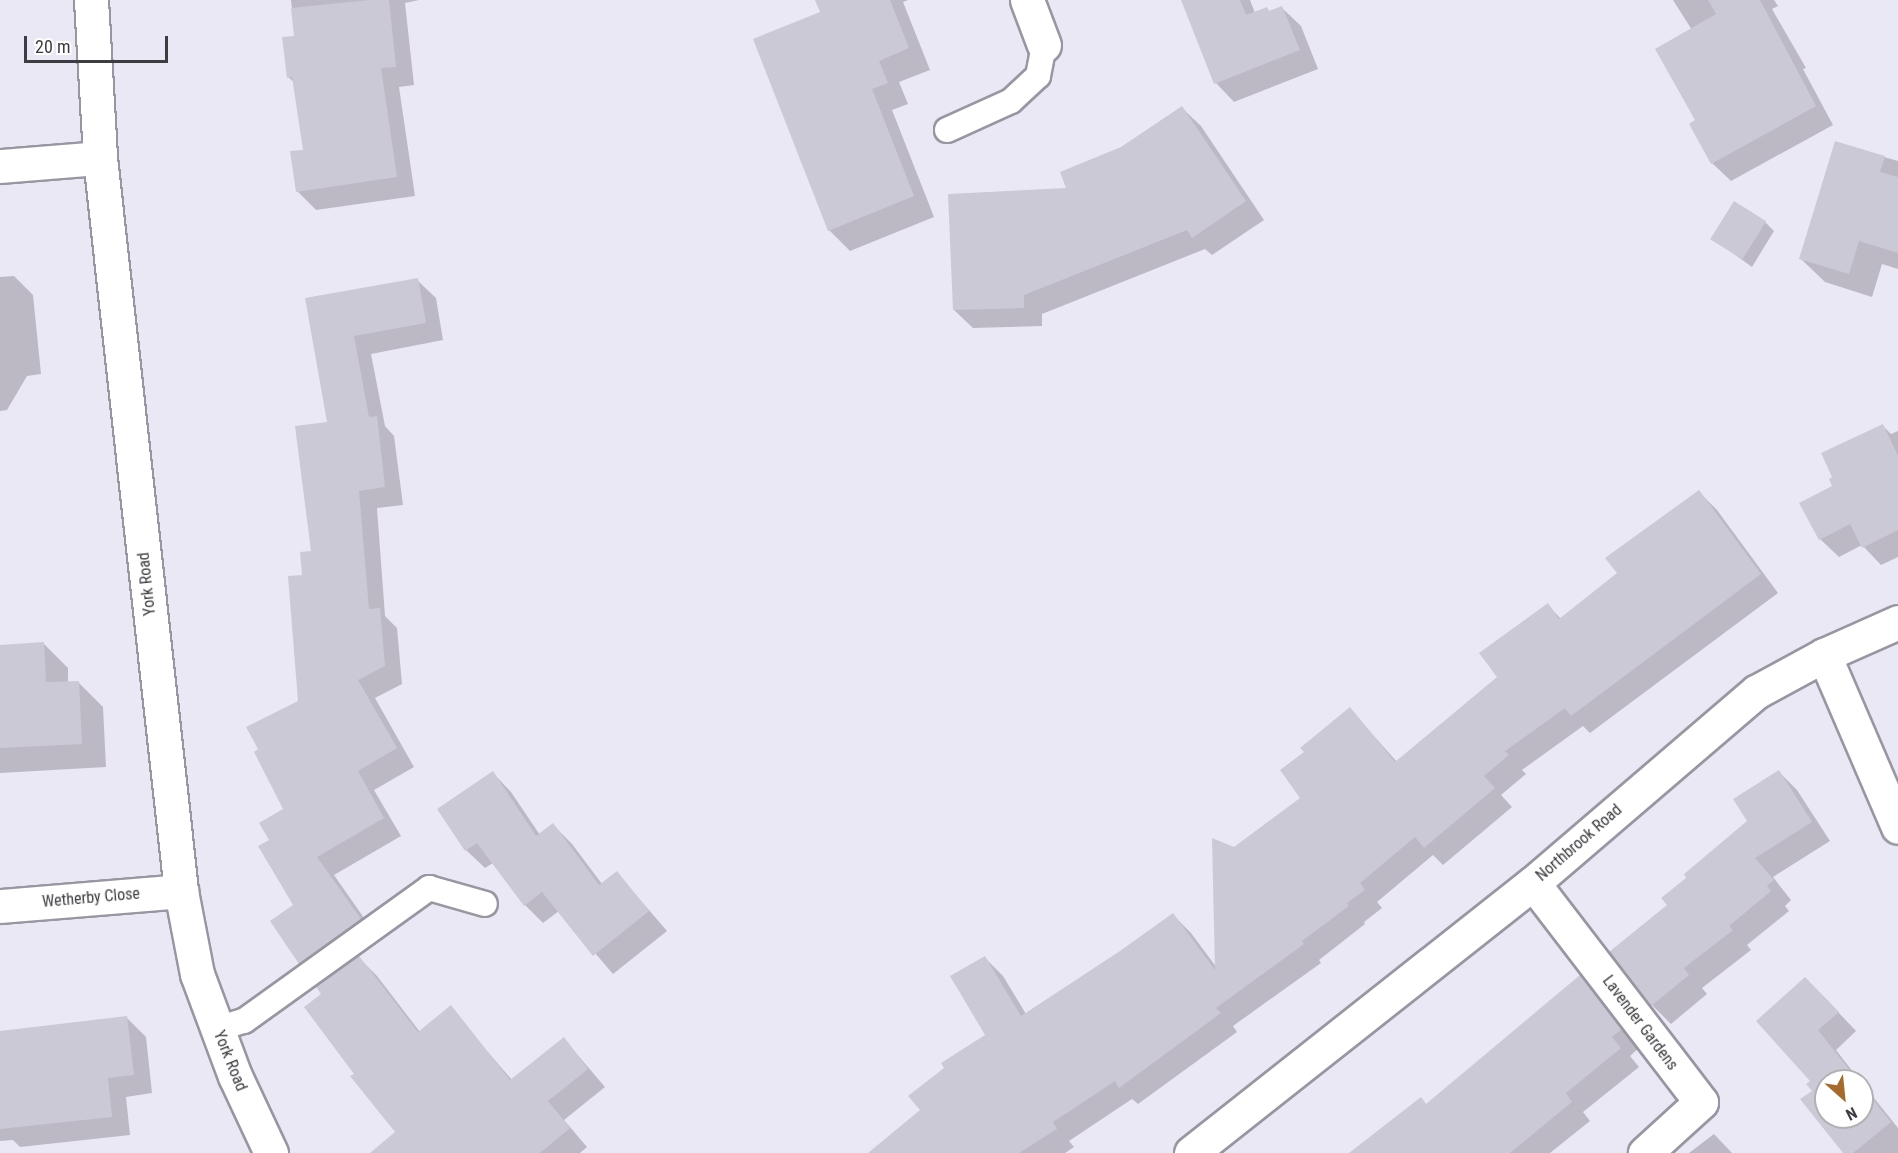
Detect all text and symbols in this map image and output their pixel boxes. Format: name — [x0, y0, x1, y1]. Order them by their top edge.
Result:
scale bar — [27, 24, 171, 62]
text: 20 m — [35, 36, 70, 57]
street label: York Road — [134, 551, 160, 617]
street label: Northbrook Road — [1532, 801, 1626, 885]
street label: Wetherby Close — [41, 884, 141, 912]
street label: Lavender Gardens — [1598, 972, 1682, 1074]
street label: York Road — [209, 1028, 251, 1094]
north arrow — [1814, 1069, 1874, 1129]
text: N — [1843, 1103, 1860, 1124]

